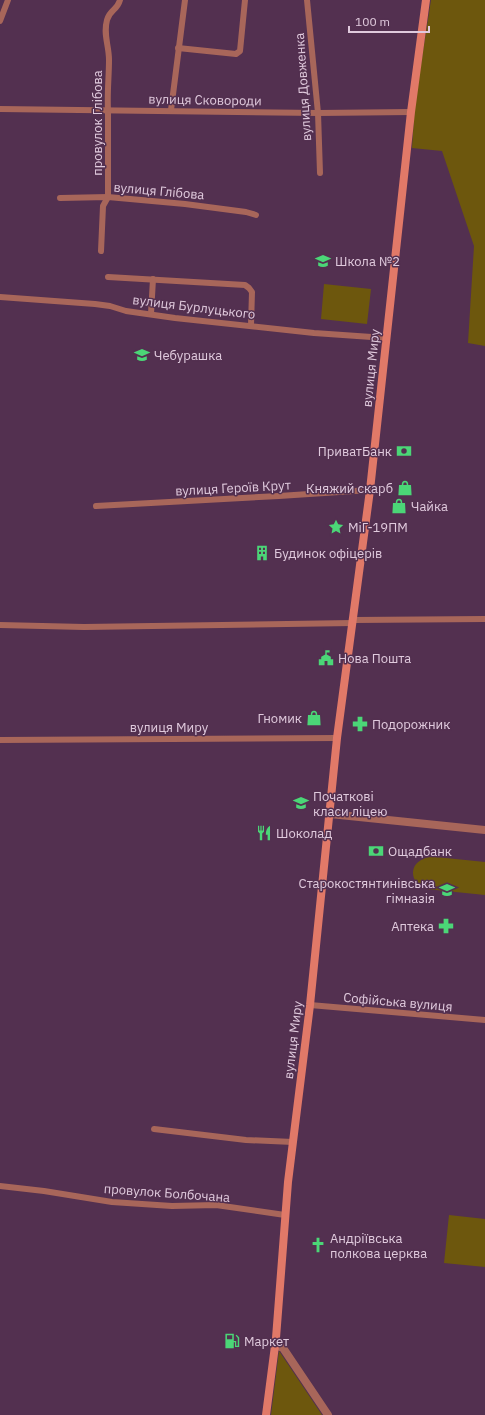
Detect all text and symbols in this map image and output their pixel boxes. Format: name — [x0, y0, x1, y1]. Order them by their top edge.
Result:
scale bar — [349, 8, 429, 34]
text: 100 m — [355, 14, 390, 29]
street label: вулиця Довженка — [291, 32, 315, 142]
street label: провулок Глібова — [89, 70, 106, 176]
street label: вулиця Сковороди — [148, 91, 262, 109]
street label: вулиця Глібова — [113, 179, 205, 203]
school or university icon: Школа №2 — [314, 252, 332, 270]
place label: Школа №2 — [335, 253, 400, 270]
street label: вулиця Бурлуцького — [132, 291, 256, 323]
street label: вулиця Миру — [358, 328, 384, 408]
school or university icon: Чебурашка — [133, 346, 151, 364]
place label: Чебурашка — [154, 347, 222, 364]
bank icon: ПриватБанк — [395, 442, 413, 460]
place label: ПриватБанк — [318, 443, 392, 460]
street label: вулиця Героїв Крут — [175, 476, 291, 500]
shop icon: Княжий скарб — [396, 479, 414, 497]
place label: Княжий скарб — [306, 480, 393, 497]
shop icon: Чайка — [390, 497, 408, 515]
place label: Чайка — [411, 498, 448, 515]
place icon: МіГ-19ПМ — [327, 518, 345, 536]
place label: МіГ-19ПМ — [348, 519, 408, 536]
building icon: Будинок офіцерів — [253, 544, 271, 562]
place label: Будинок офіцерів — [274, 545, 382, 562]
public building icon: Нова Пошта — [317, 649, 335, 667]
place label: Нова Пошта — [338, 650, 411, 667]
shop icon: Гномик — [305, 709, 323, 727]
place label: Гномик — [258, 710, 302, 727]
pharmacy icon: Подорожник — [351, 715, 369, 733]
place label: Подорожник — [372, 716, 450, 733]
street label: вулиця Миру — [130, 719, 209, 736]
place label: Початкові класи ліцею — [313, 788, 387, 820]
school or university icon: Початкові класи ліцею — [292, 794, 310, 812]
restaurant icon: Шоколад — [255, 824, 273, 842]
place label: Шоколад — [276, 825, 332, 842]
bank icon: Ощадбанк — [367, 842, 385, 860]
place label: Ощадбанк — [388, 843, 452, 860]
place label: Старокостянтинівська гімназія — [299, 875, 435, 907]
school or university icon: Старокостянтинівська гімназія — [438, 881, 456, 899]
pharmacy icon: Аптека — [437, 917, 455, 935]
place label: Аптека — [391, 918, 434, 935]
street label: Софійська вулиця — [343, 989, 453, 1015]
street label: вулиця Миру — [280, 1000, 306, 1080]
street label: провулок Болбочана — [103, 1180, 231, 1206]
place label: Андріївська полкова церква — [330, 1230, 427, 1262]
church icon: Андріївська полкова церква — [309, 1236, 327, 1254]
fuel station icon: Маркет — [223, 1332, 241, 1350]
place label: Маркет — [244, 1333, 289, 1350]

